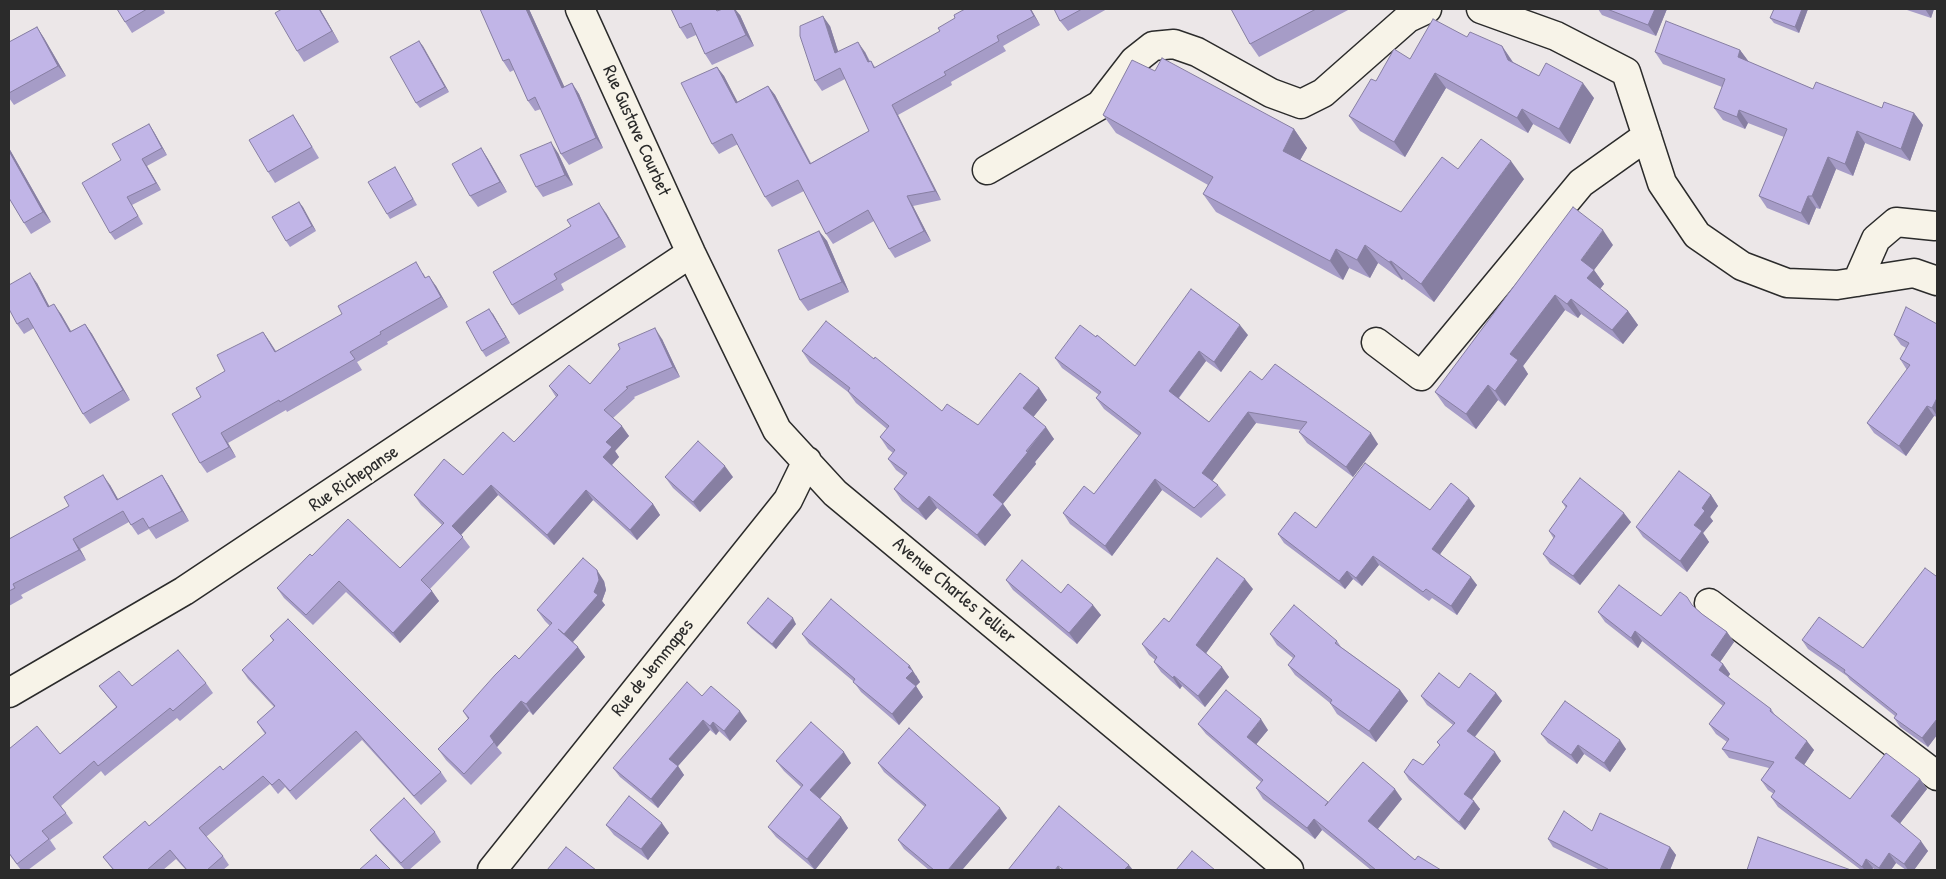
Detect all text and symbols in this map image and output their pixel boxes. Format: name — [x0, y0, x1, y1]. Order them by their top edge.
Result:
street label: Rue Gustave Courbet — [597, 62, 675, 200]
street label: Rue Richepanse — [305, 441, 403, 517]
street label: Avenue Charles Tellier — [888, 533, 1020, 649]
street label: Rue de Jemmapes — [607, 615, 699, 721]

